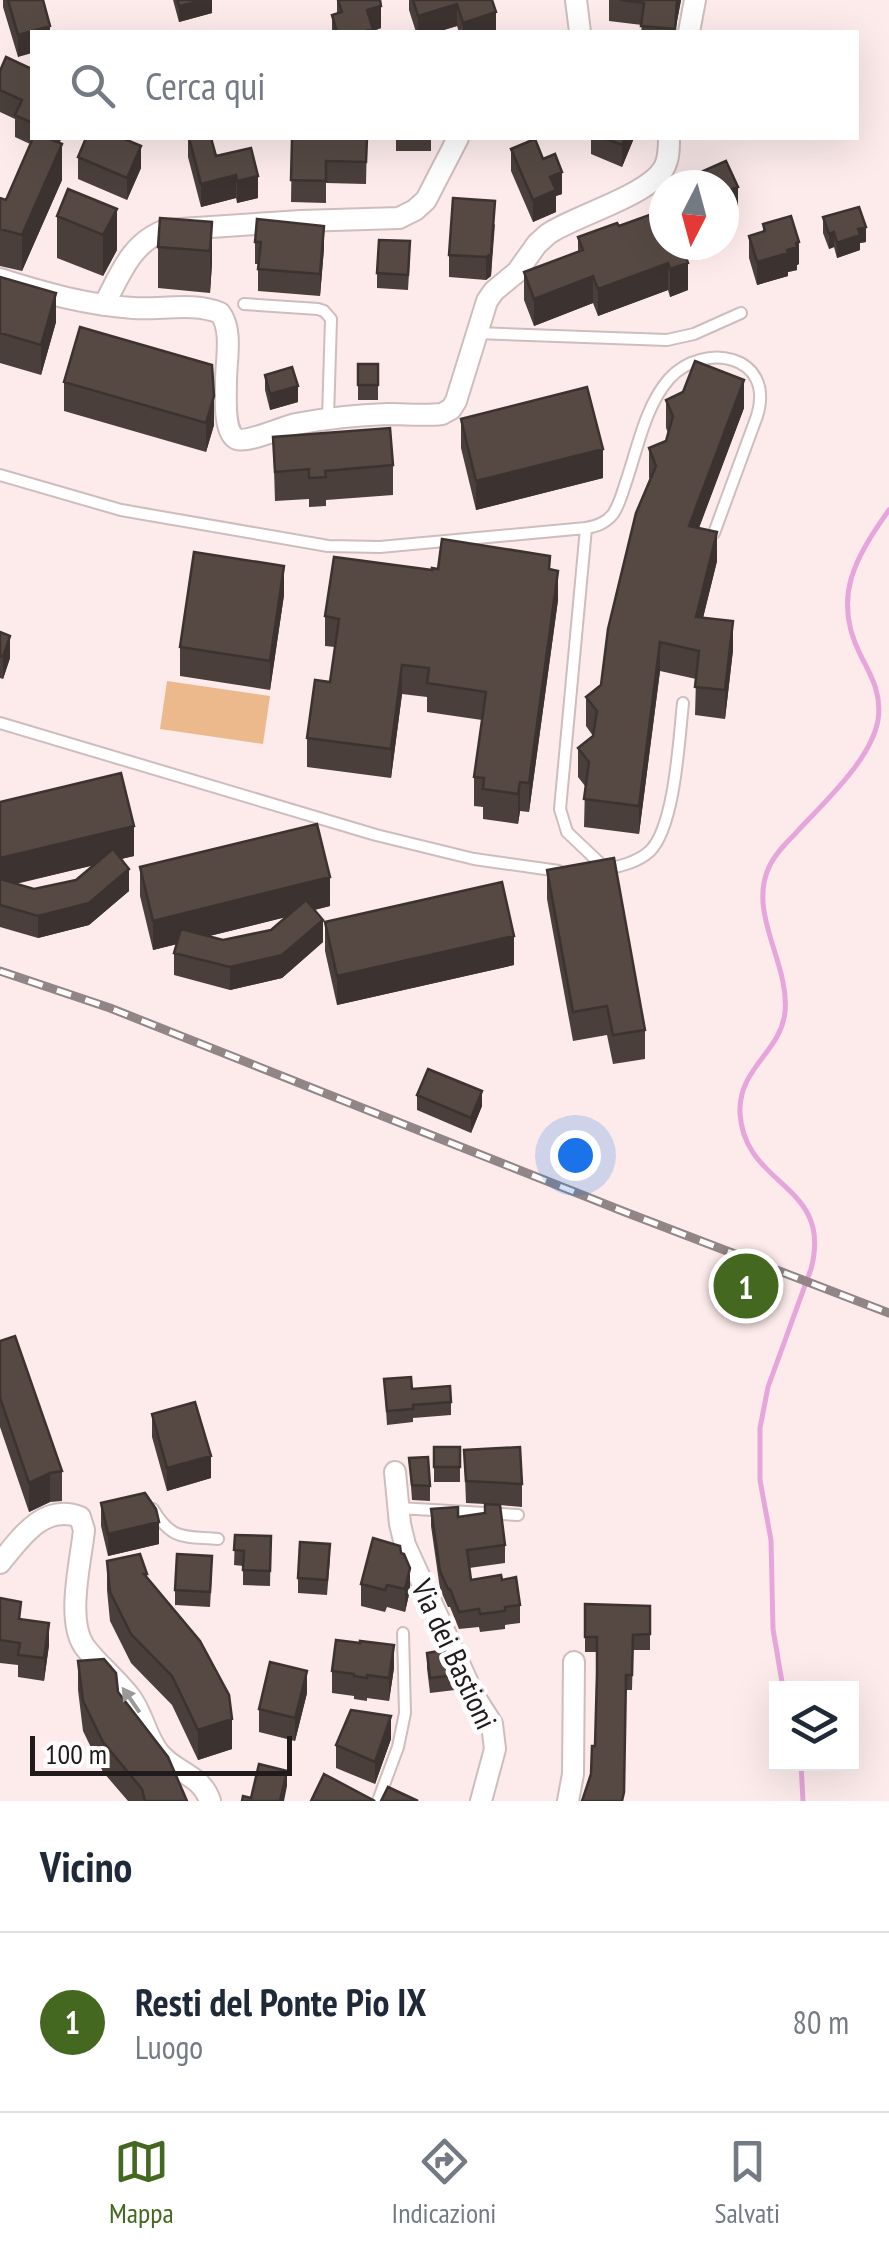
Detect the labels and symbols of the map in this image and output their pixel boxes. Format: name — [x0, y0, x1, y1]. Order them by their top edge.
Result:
north arrow — [649, 170, 739, 260]
your location — [550, 1130, 601, 1181]
pin: 1 — [714, 1248, 778, 1324]
street label: Via dei Bastioni — [403, 1572, 507, 1735]
one-way arrow — [122, 1686, 141, 1713]
scale bar — [30, 1731, 292, 1776]

